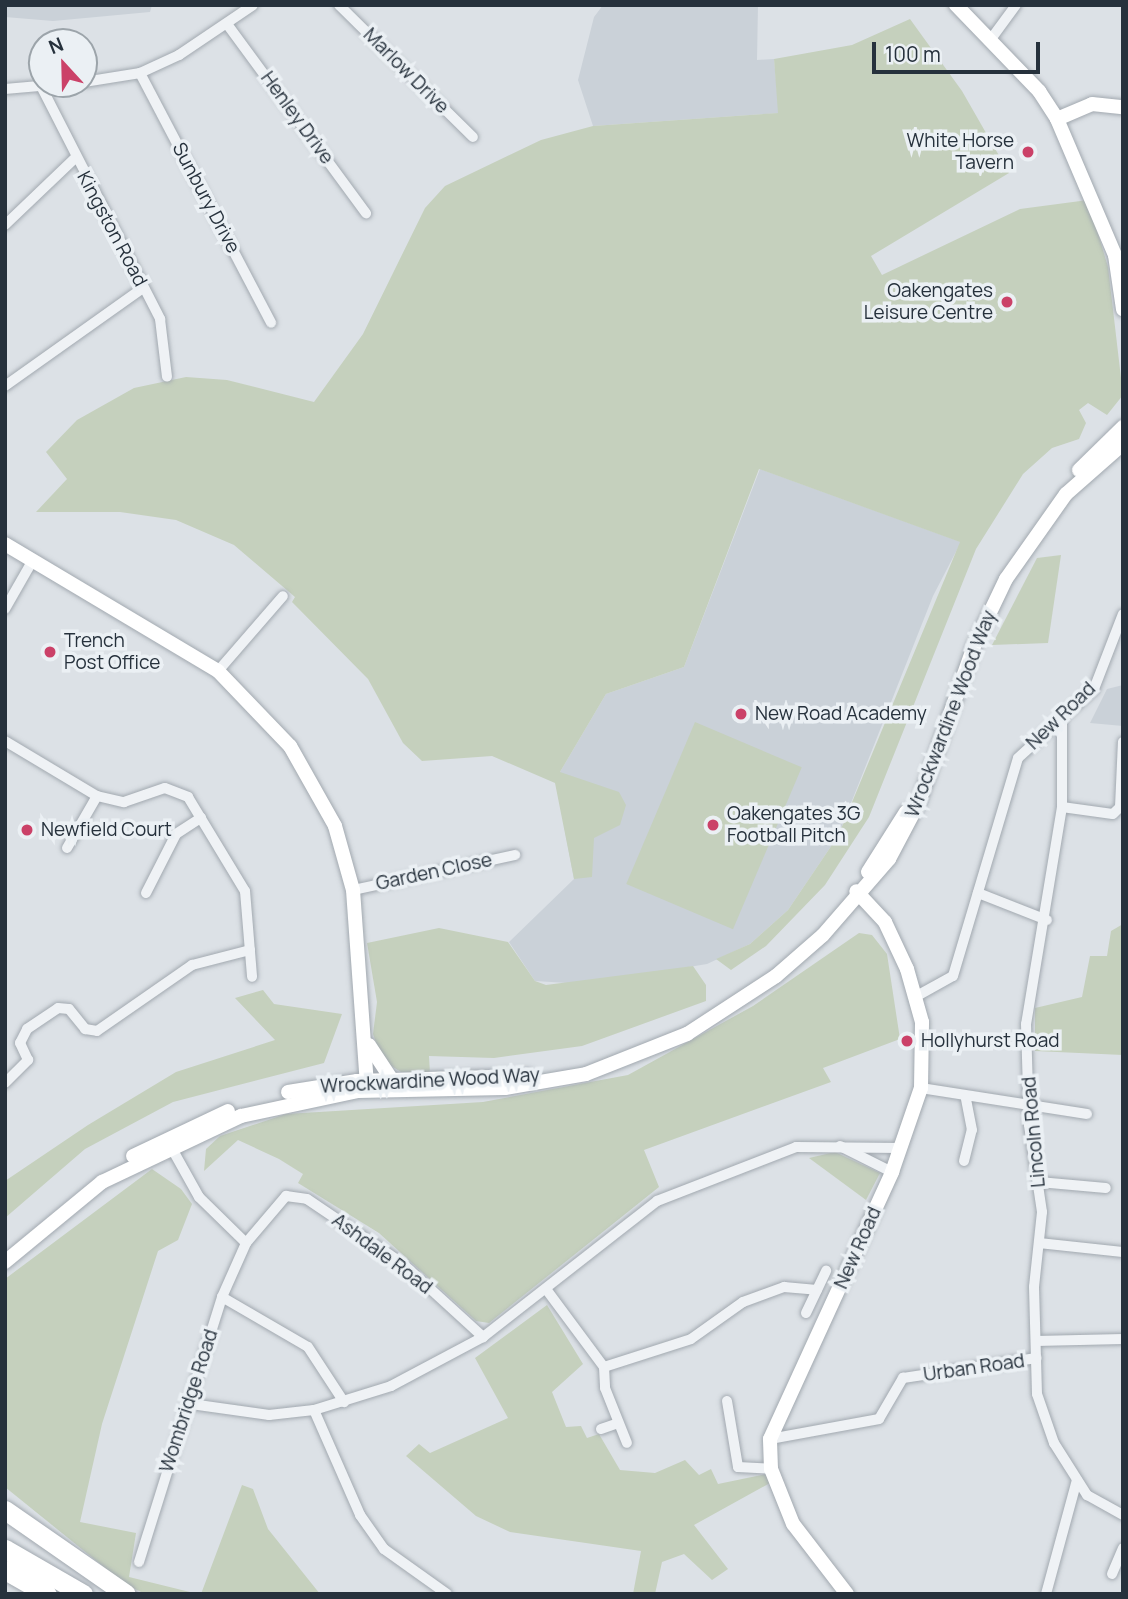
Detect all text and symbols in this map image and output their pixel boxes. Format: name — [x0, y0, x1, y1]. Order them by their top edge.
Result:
street label: Marlow Drive — [359, 24, 453, 118]
north arrow — [28, 28, 98, 98]
scale bar — [876, 28, 1044, 72]
text: N — [45, 31, 67, 60]
text: 100 m — [885, 40, 941, 68]
street label: Henley Drive — [256, 67, 338, 169]
place label: White Horse Tavern — [907, 130, 1014, 174]
street label: Sunbury Drive — [167, 139, 245, 257]
marker: White Horse Tavern — [1020, 144, 1036, 160]
street label: Kingston Road — [72, 168, 152, 290]
place label: Oakengates Leisure Centre — [864, 280, 993, 324]
marker: Oakengates Leisure Centre — [999, 294, 1015, 310]
street label: Wrockwardine Wood Way — [901, 607, 1001, 821]
place label: Trench Post Office — [64, 630, 160, 674]
marker: Trench Post Office — [42, 644, 58, 660]
street label: New Road — [1022, 678, 1100, 754]
place label: New Road Academy — [755, 703, 927, 725]
marker: New Road Academy — [733, 706, 749, 722]
place label: Oakengates 3G Football Pitch — [727, 803, 860, 847]
marker: Oakengates 3G Football Pitch — [705, 817, 721, 833]
place label: Newfield Court — [41, 819, 172, 841]
marker: Newfield Court — [19, 822, 35, 838]
street label: Garden Close — [374, 849, 494, 895]
place label: Hollyhurst Road — [921, 1030, 1060, 1052]
marker: Hollyhurst Road — [899, 1033, 915, 1049]
street label: Wrockwardine Wood Way — [320, 1064, 540, 1098]
street label: Lincoln Road — [1018, 1076, 1050, 1188]
street label: New Road — [830, 1204, 886, 1292]
street label: Ashdale Road — [327, 1209, 437, 1299]
street label: Wombridge Road — [155, 1327, 223, 1475]
street label: Urban Road — [922, 1350, 1026, 1386]

